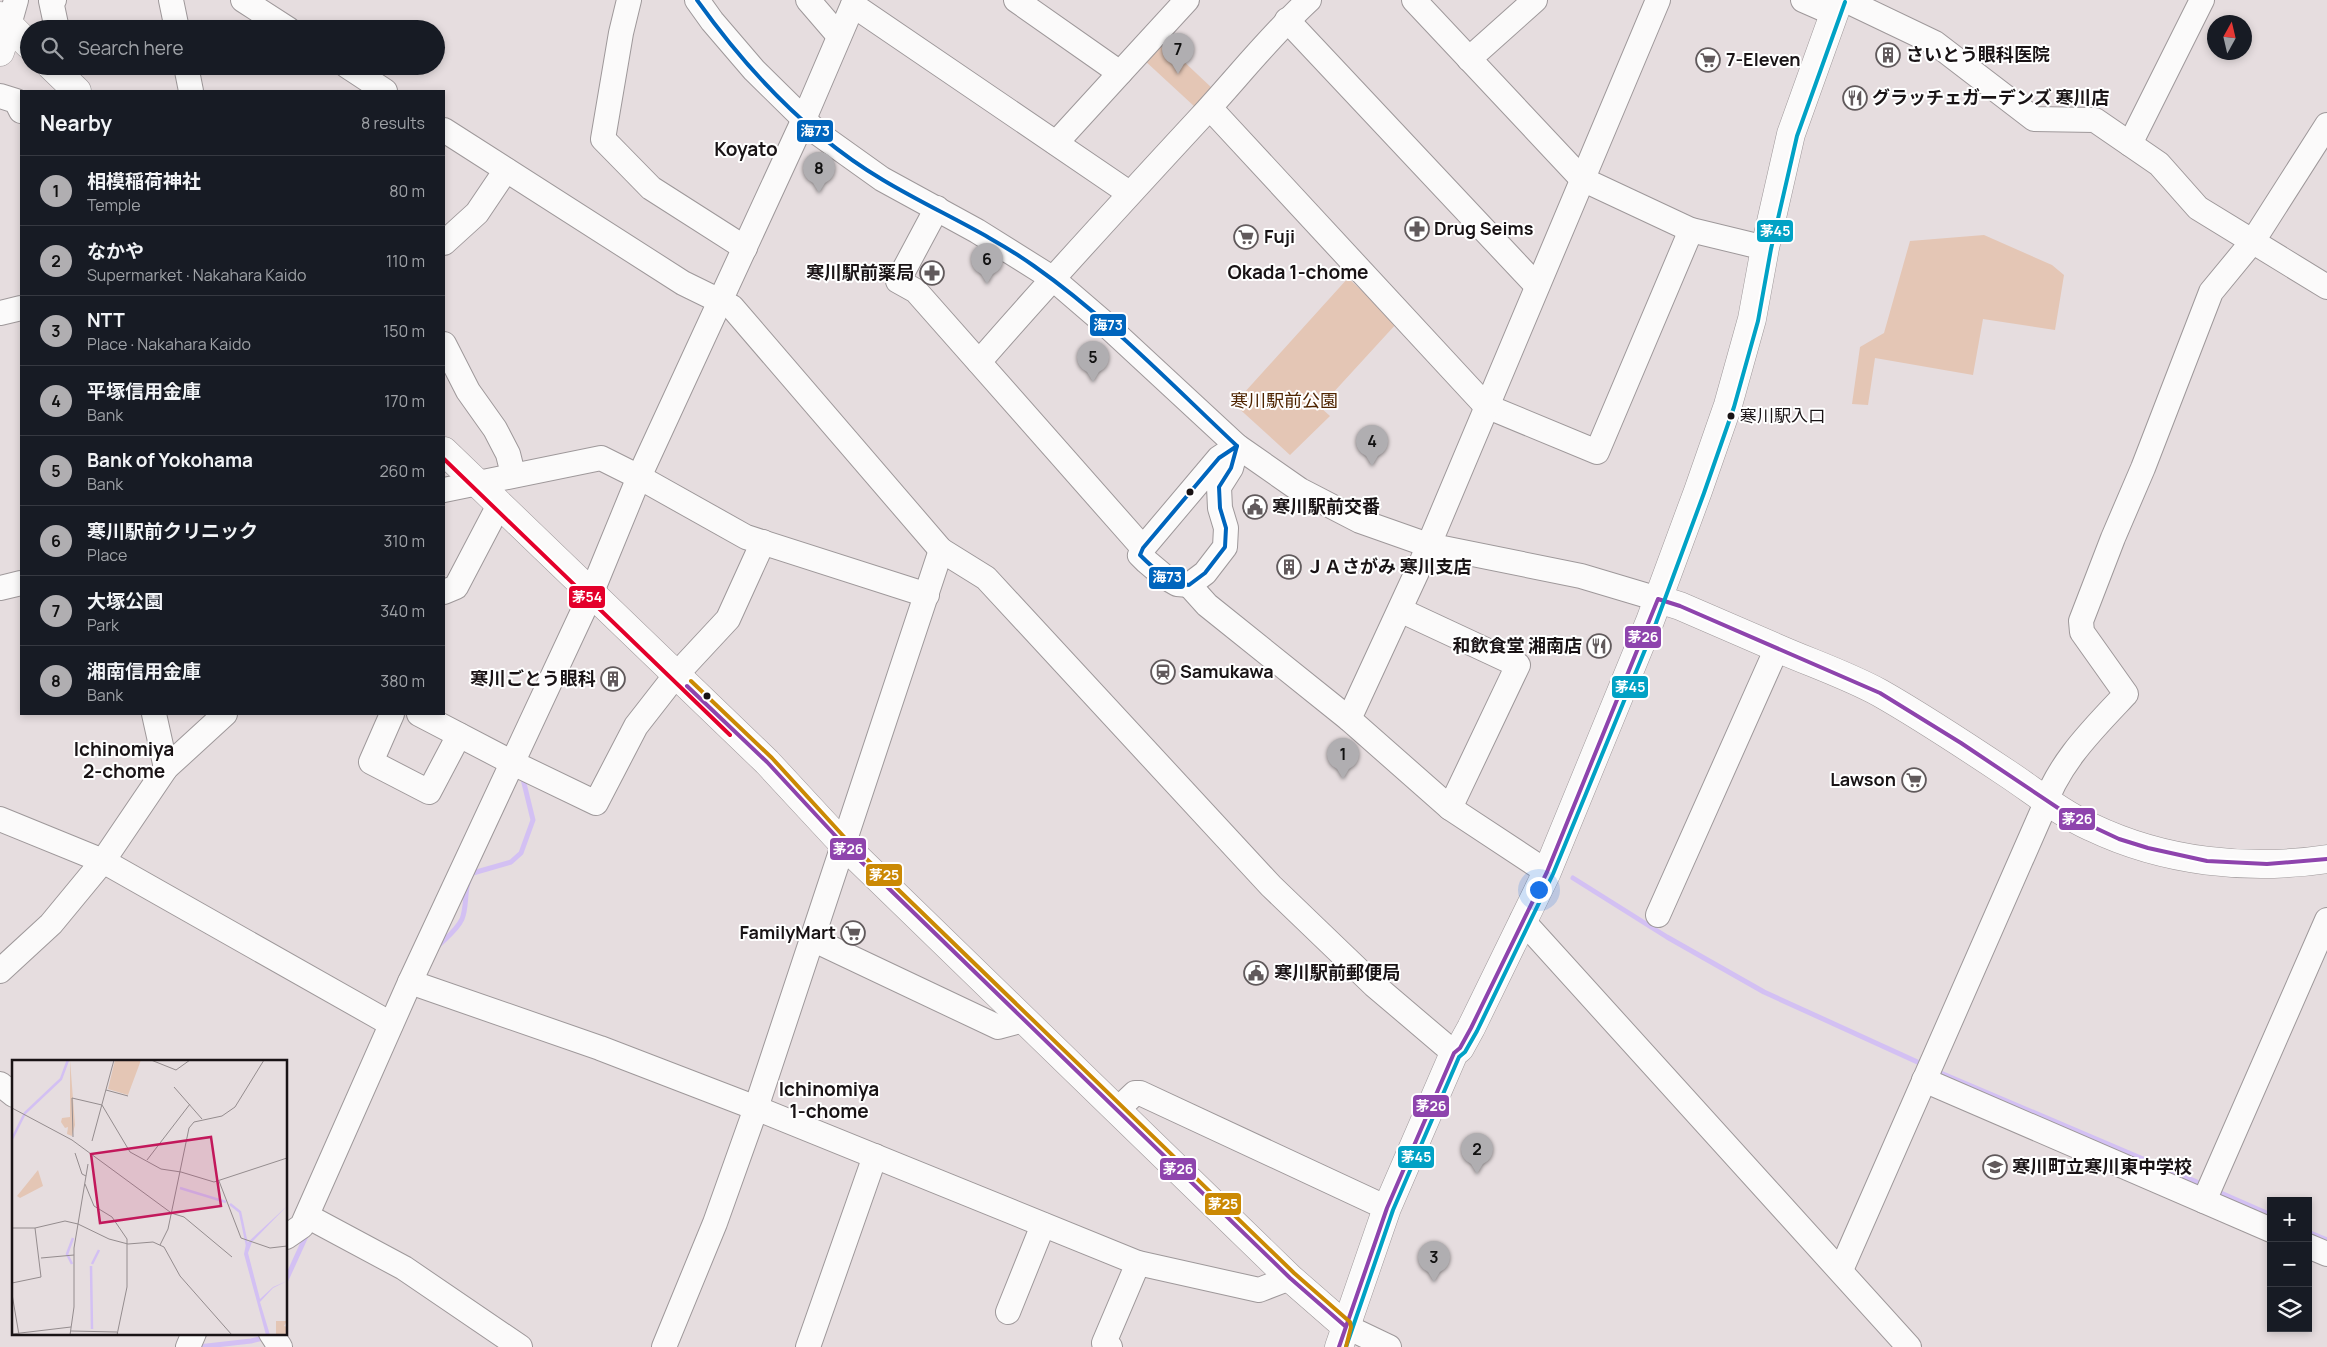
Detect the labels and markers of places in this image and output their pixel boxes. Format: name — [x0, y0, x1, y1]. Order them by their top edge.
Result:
pin: 7 — [1162, 33, 1194, 74]
building icon: さいとう眼科医院 — [1875, 42, 1901, 68]
place label: さいとう眼科医院 — [1906, 42, 2050, 66]
supermarket icon: 7-Eleven — [1695, 47, 1721, 73]
place label: 7-Eleven — [1726, 47, 1801, 71]
restaurant icon: グラッチェガーデンズ 寒川店 — [1842, 85, 1868, 111]
place label: グラッチェガーデンズ 寒川店 — [1872, 85, 2109, 109]
pin: 8 — [803, 152, 835, 193]
pharmacy icon: Drug Seims — [1404, 216, 1430, 242]
place label: Drug Seims — [1434, 216, 1534, 240]
supermarket icon: Fuji — [1233, 224, 1259, 250]
place label: Fuji — [1264, 224, 1295, 248]
pin: 6 — [971, 243, 1003, 284]
place label: 寒川駅前薬局 — [806, 260, 914, 284]
pharmacy icon: 寒川駅前薬局 — [919, 260, 945, 286]
pin: 5 — [1077, 341, 1109, 382]
place label: 寒川駅入口 — [1740, 404, 1825, 427]
marker: 寒川駅入口 — [1726, 411, 1736, 421]
pin: 4 — [1356, 425, 1388, 466]
unlabelled marker — [1185, 487, 1195, 497]
public building icon: 寒川駅前交番 — [1242, 494, 1268, 520]
place label: 寒川駅前交番 — [1272, 494, 1380, 518]
building icon: ＪＡさがみ 寒川支店 — [1276, 554, 1302, 580]
place label: ＪＡさがみ 寒川支店 — [1306, 554, 1472, 578]
place label: 和飲食堂 湘南店 — [1452, 633, 1582, 657]
restaurant icon: 和飲食堂 湘南店 — [1586, 633, 1612, 659]
station icon: Samukawa — [1150, 659, 1176, 685]
place label: Samukawa — [1180, 659, 1274, 683]
place label: 寒川ごとう眼科 — [470, 666, 596, 690]
building icon: 寒川ごとう眼科 — [600, 666, 626, 692]
unlabelled marker — [702, 691, 712, 701]
pin: 1 — [1327, 738, 1359, 779]
place label: Lawson — [1830, 767, 1896, 791]
supermarket icon: Lawson — [1901, 767, 1927, 793]
place label: FamilyMart — [739, 920, 836, 944]
supermarket icon: FamilyMart — [840, 920, 866, 946]
public building icon: 寒川駅前郵便局 — [1243, 960, 1269, 986]
place label: 寒川駅前郵便局 — [1274, 960, 1400, 984]
pin: 2 — [1461, 1133, 1493, 1174]
school or university icon: 寒川町立寒川東中学校 — [1982, 1154, 2008, 1180]
place label: 寒川町立寒川東中学校 — [2012, 1154, 2192, 1178]
pin: 3 — [1418, 1241, 1450, 1282]

